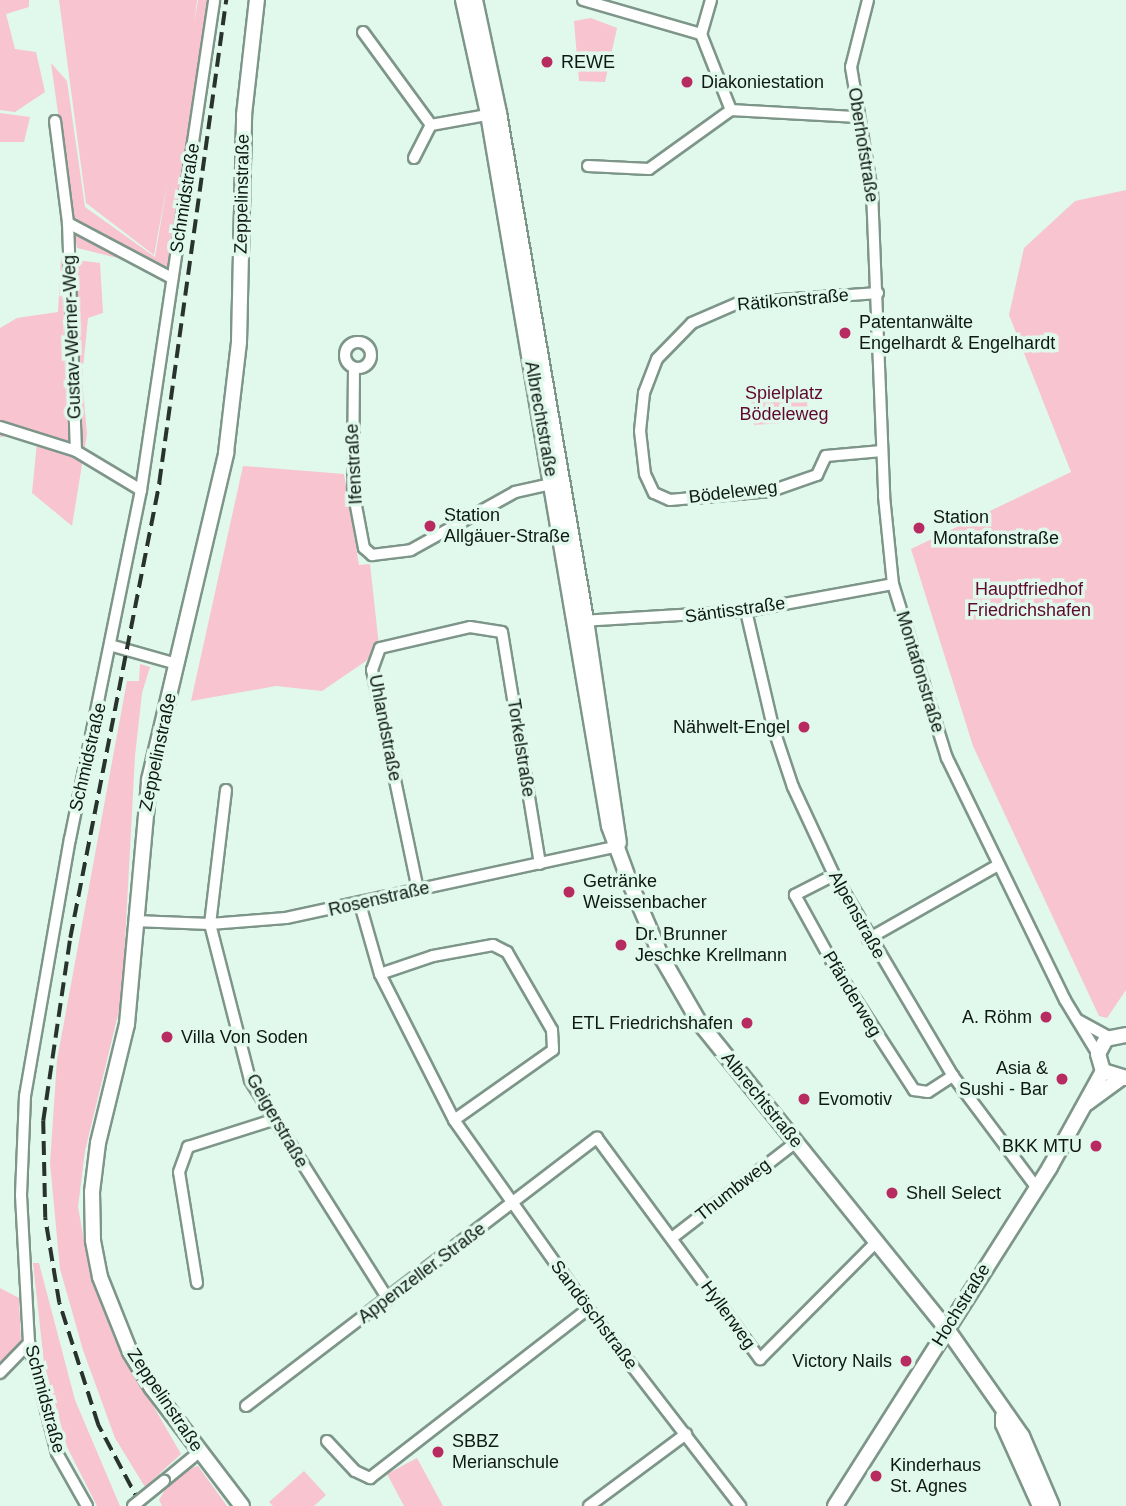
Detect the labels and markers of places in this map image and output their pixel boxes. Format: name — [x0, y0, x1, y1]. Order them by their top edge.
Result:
place label: REWE — [561, 51, 615, 73]
marker: REWE — [539, 54, 555, 70]
place label: Diakoniestation — [701, 71, 824, 93]
marker: Diakoniestation — [679, 74, 695, 90]
place label: Patentanwälte Engelhardt & Engelhardt — [859, 312, 1055, 354]
marker: Patentanwälte Engelhardt & Engelhardt — [837, 325, 853, 341]
place label: Station Allgäuer-Straße — [444, 505, 570, 548]
place label: Station Montafonstraße — [933, 507, 1059, 550]
marker: Station Allgäuer-Straße — [422, 518, 438, 534]
marker: Station Montafonstraße — [911, 520, 927, 536]
place label: Nähwelt-Engel — [673, 716, 790, 738]
marker: Nähwelt-Engel — [796, 719, 812, 735]
place label: Getränke Weissenbacher — [583, 871, 707, 914]
marker: Getränke Weissenbacher — [561, 884, 577, 900]
place label: Dr. Brunner Jeschke Krellmann — [635, 924, 787, 967]
marker: Dr. Brunner Jeschke Krellmann — [613, 937, 629, 953]
place label: A. Röhm — [962, 1006, 1032, 1028]
marker: A. Röhm — [1038, 1009, 1054, 1025]
place label: ETL Friedrichshafen — [571, 1012, 733, 1034]
marker: ETL Friedrichshafen — [739, 1015, 755, 1031]
place label: Villa Von Soden — [181, 1026, 308, 1048]
marker: Villa Von Soden — [159, 1029, 175, 1045]
place label: Asia & Sushi - Bar — [959, 1058, 1048, 1100]
marker: Asia & Sushi - Bar — [1054, 1071, 1070, 1087]
place label: Evomotiv — [818, 1088, 892, 1110]
marker: Evomotiv — [796, 1091, 812, 1107]
place label: BKK MTU — [1002, 1135, 1082, 1157]
marker: BKK MTU — [1088, 1138, 1104, 1154]
place label: Shell Select — [906, 1182, 1001, 1204]
marker: Shell Select — [884, 1185, 900, 1201]
place label: Victory Nails — [792, 1350, 892, 1372]
marker: Victory Nails — [898, 1353, 914, 1369]
place label: SBBZ Merianschule — [452, 1431, 559, 1474]
marker: SBBZ Merianschule — [430, 1444, 446, 1460]
place label: Kinderhaus St. Agnes — [890, 1455, 981, 1498]
marker: Kinderhaus St. Agnes — [868, 1468, 884, 1484]

